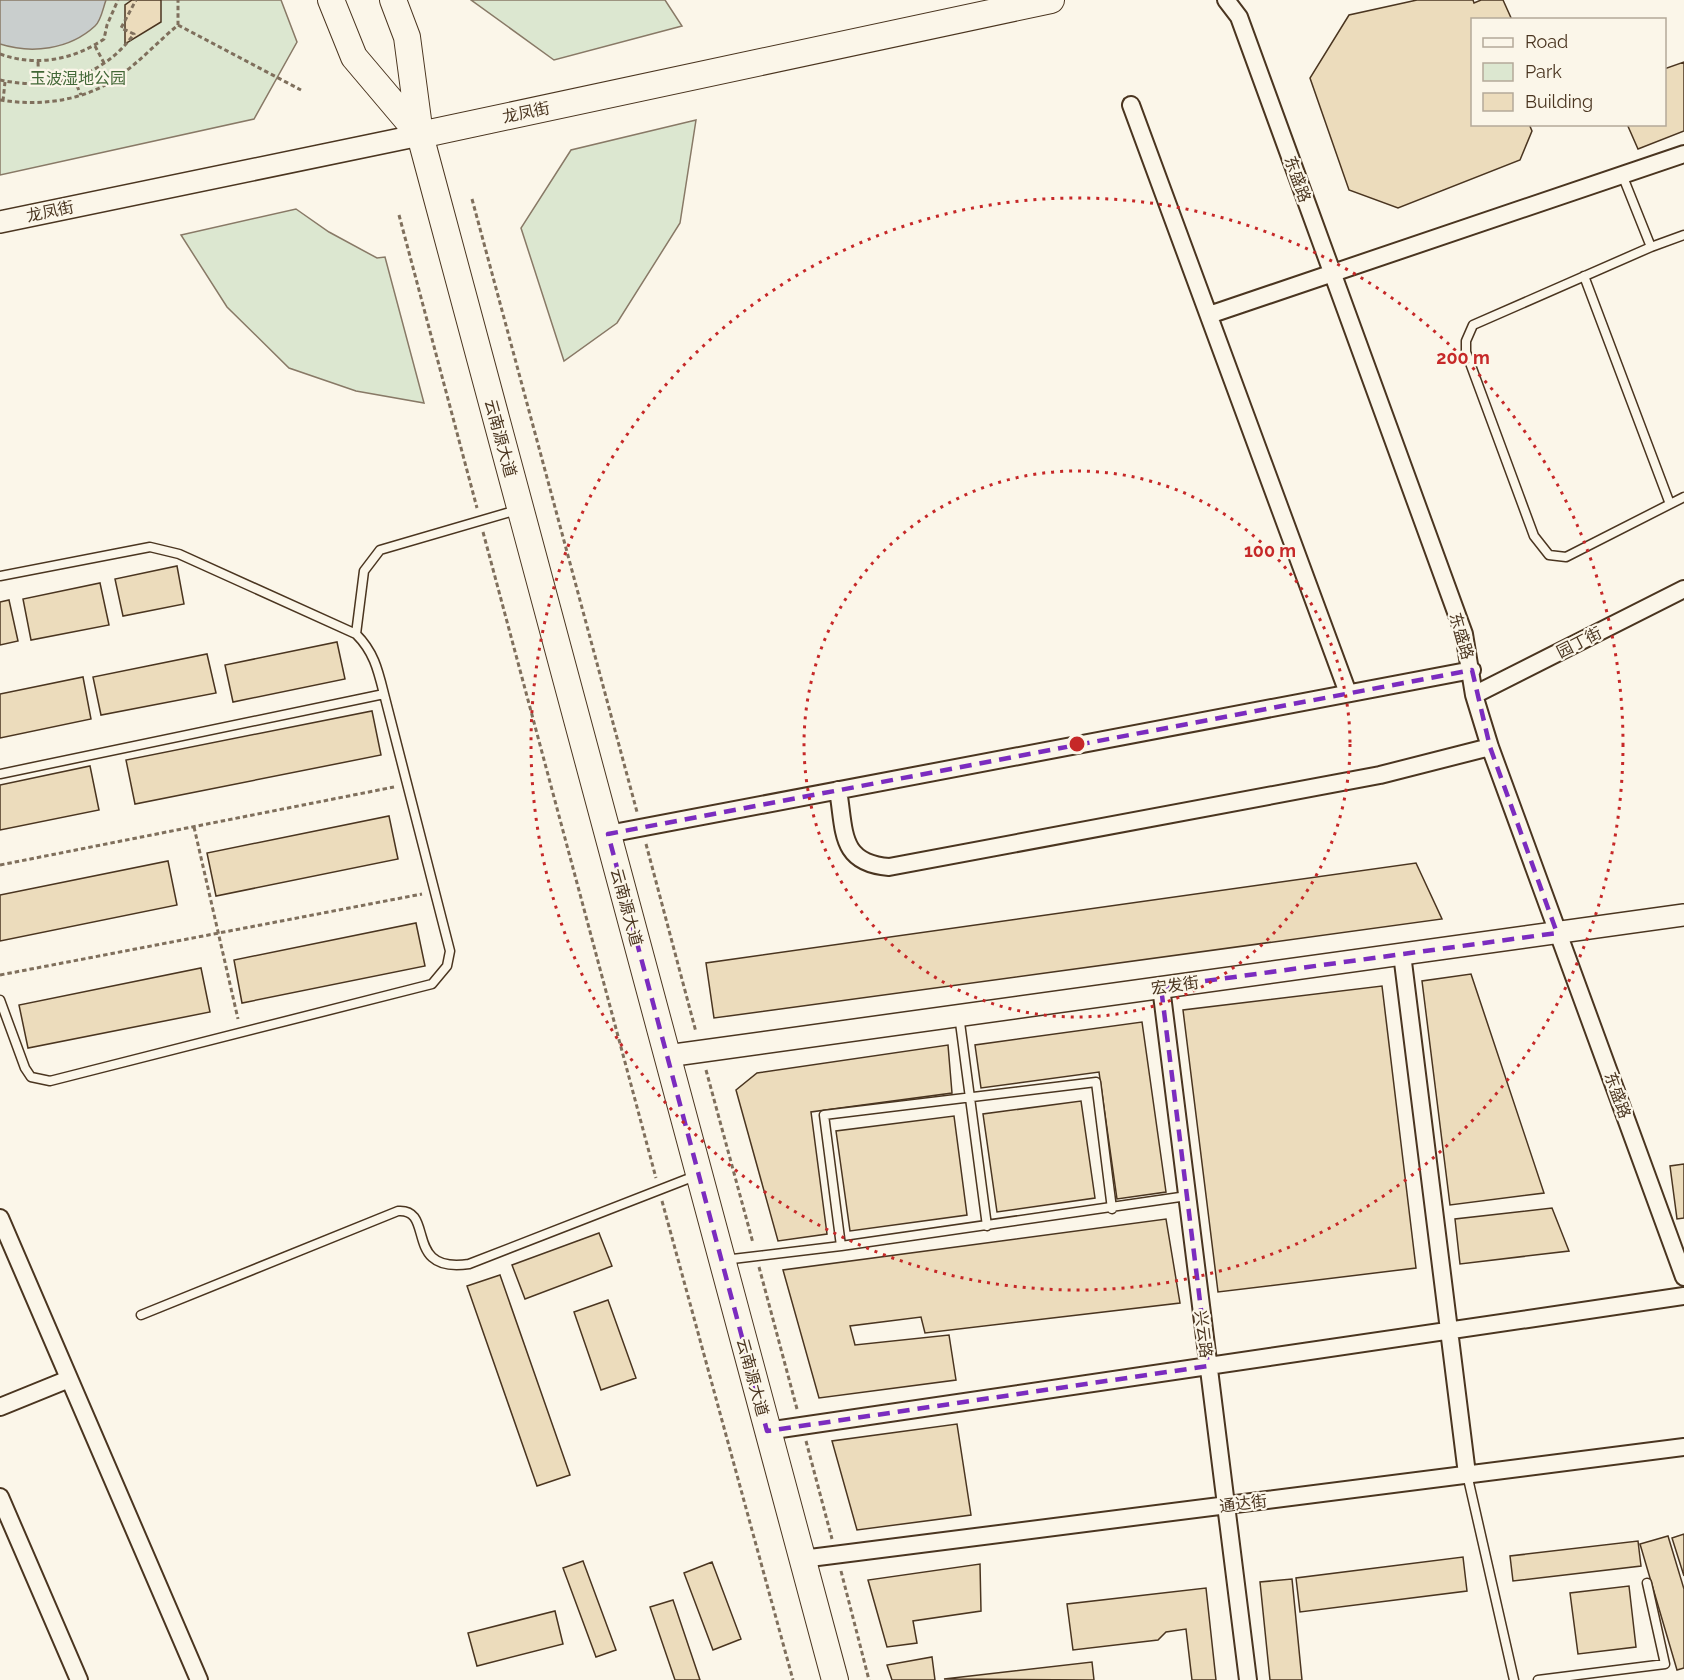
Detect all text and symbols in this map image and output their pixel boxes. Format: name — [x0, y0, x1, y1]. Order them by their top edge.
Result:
legend — [1471, 18, 1666, 126]
text: Road — [1525, 31, 1568, 52]
text: Park — [1525, 61, 1562, 82]
park label: 玉波湿地公园 — [30, 69, 126, 88]
text: Building — [1525, 91, 1593, 112]
street label: 龙凤街 — [501, 98, 552, 127]
street label: 东盛路 — [1280, 153, 1315, 205]
street label: 龙凤街 — [25, 197, 76, 226]
text: 200 m — [1436, 347, 1490, 368]
street label: 云南源大道 — [481, 397, 520, 479]
text: 100 m — [1244, 540, 1296, 561]
street label: 东盛路 — [1446, 610, 1477, 662]
street label: 园丁街 — [1554, 623, 1605, 662]
centre of rings — [1067, 734, 1087, 754]
street label: 云南源大道 — [607, 866, 646, 948]
street label: 宏发街 — [1150, 973, 1200, 998]
street label: 东盛路 — [1600, 1069, 1635, 1121]
street label: 兴云路 — [1191, 1309, 1216, 1359]
street label: 云南源大道 — [733, 1336, 772, 1418]
street label: 通达街 — [1218, 1491, 1268, 1516]

